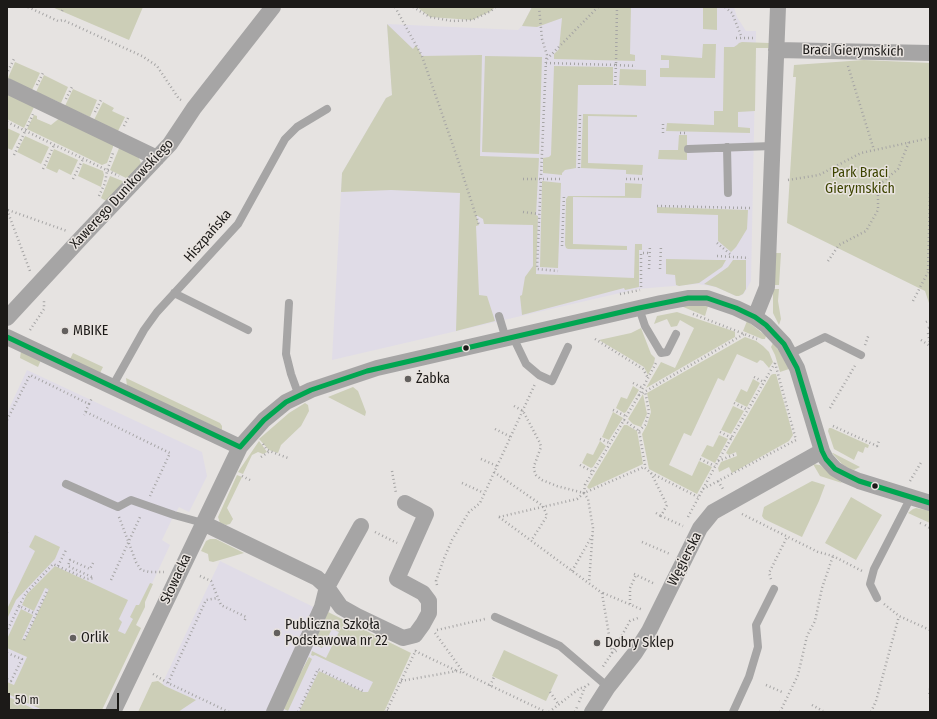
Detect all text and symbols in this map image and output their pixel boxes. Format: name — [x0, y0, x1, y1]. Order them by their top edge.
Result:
street label: Braci Gierymskich — [802, 42, 904, 60]
street label: Xawerego Dunikowskiego — [67, 136, 177, 252]
park label: Park Braci Gierymskich — [825, 165, 895, 198]
street label: Hiszpańska — [181, 206, 235, 266]
place label: MBIKE — [73, 323, 108, 339]
marker: MBIKE — [60, 326, 70, 336]
unlabelled marker — [461, 343, 471, 353]
place label: Żabka — [416, 371, 450, 387]
marker: Żabka — [403, 374, 413, 384]
unlabelled marker — [870, 481, 880, 491]
street label: Węgierska — [664, 529, 706, 589]
street label: Słowacka — [157, 551, 195, 607]
place label: Publiczna Szkoła Podstawowa nr 22 — [285, 617, 388, 650]
marker: Publiczna Szkoła Podstawowa nr 22 — [272, 628, 282, 638]
place label: Orlik — [81, 630, 108, 646]
marker: Orlik — [68, 633, 78, 643]
place label: Dobry Sklep — [605, 635, 674, 651]
marker: Dobry Sklep — [592, 638, 602, 648]
scale bar — [10, 685, 121, 711]
text: 50 m — [15, 693, 39, 707]

